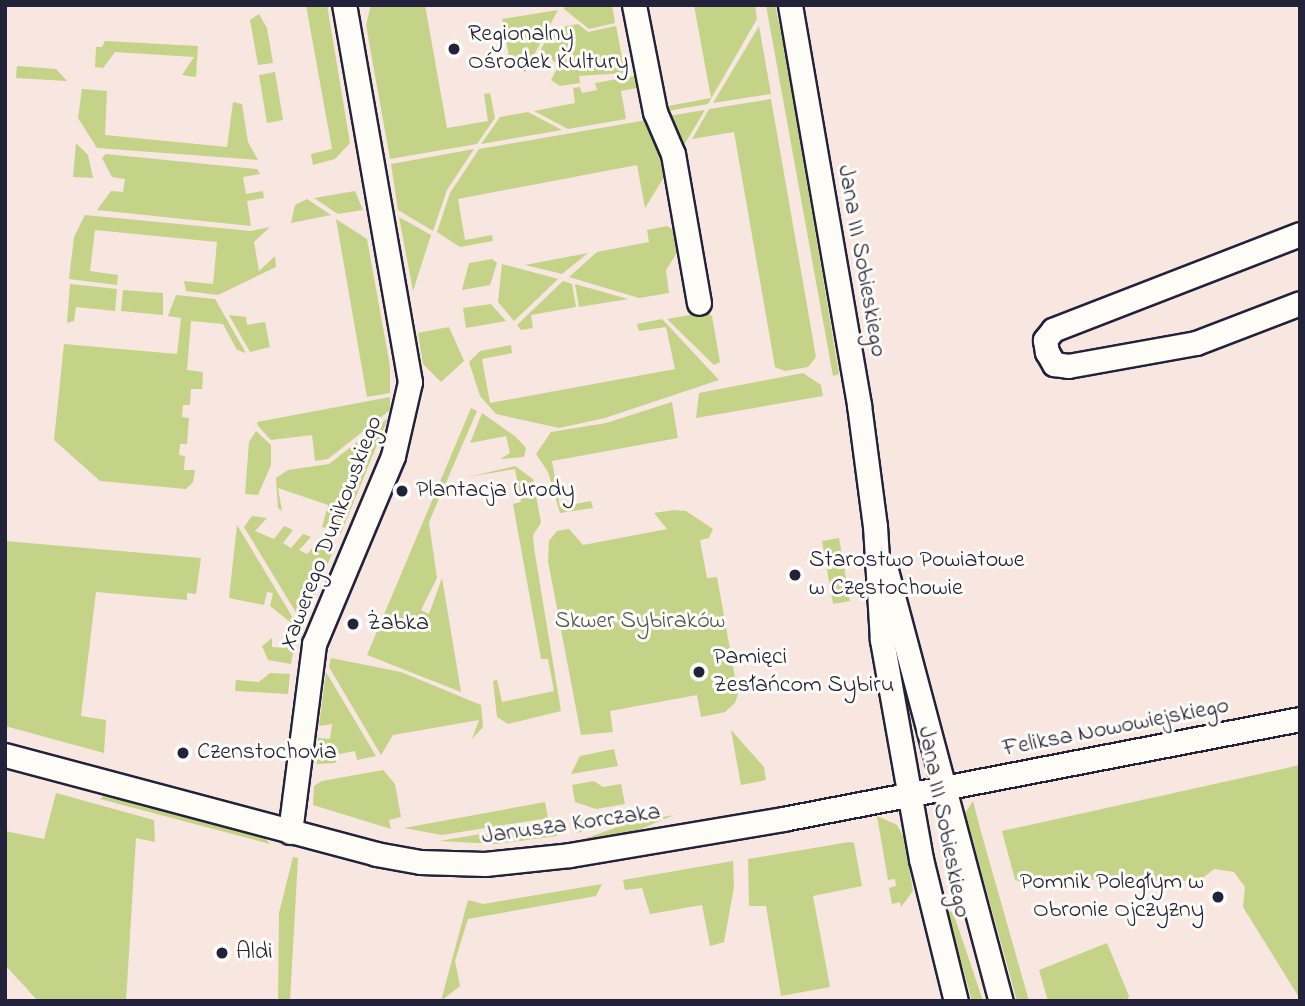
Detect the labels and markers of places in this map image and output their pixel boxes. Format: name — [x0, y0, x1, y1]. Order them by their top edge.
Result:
place label: Regionalny Ośrodek Kultury — [468, 21, 628, 77]
marker: Regionalny Ośrodek Kultury — [446, 41, 462, 57]
place label: Plantacja Urody — [416, 477, 575, 505]
marker: Plantacja Urody — [394, 483, 410, 499]
place label: Starostwo Powiatowe w Częstochowie — [809, 547, 1025, 603]
marker: Starostwo Powiatowe w Częstochowie — [787, 567, 803, 583]
place label: Żabka — [367, 610, 429, 638]
marker: Żabka — [345, 616, 361, 632]
place label: Pamięci Zesłańcom Sybiru — [713, 644, 894, 700]
marker: Pamięci Zesłańcom Sybiru — [691, 664, 707, 680]
place label: Czenstochovia — [197, 739, 337, 767]
marker: Czenstochovia — [175, 745, 191, 761]
place label: Pomnik Poległym w Obronie Ojczyzny — [1020, 869, 1204, 925]
marker: Pomnik Poległym w Obronie Ojczyzny — [1210, 889, 1226, 905]
place label: Aldi — [236, 939, 273, 967]
marker: Aldi — [214, 945, 230, 961]

